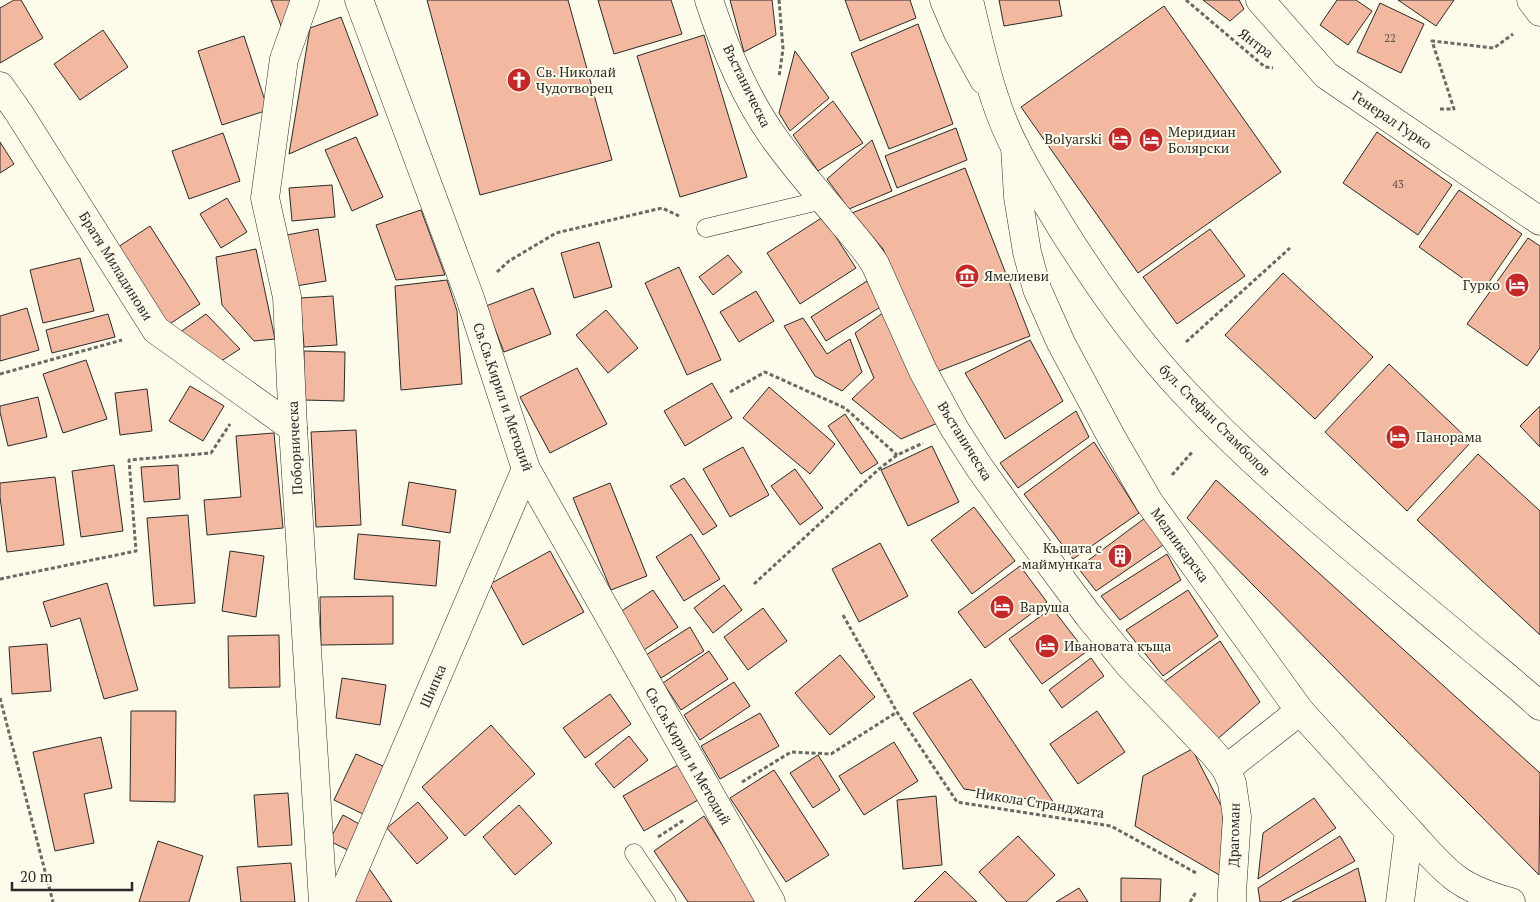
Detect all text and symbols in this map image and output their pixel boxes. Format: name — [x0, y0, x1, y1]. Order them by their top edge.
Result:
street label: Янтра — [1235, 23, 1278, 62]
house number: 22 — [1384, 31, 1396, 45]
street label: Въстаническа — [719, 41, 776, 130]
place label: Св. Николай Чудотворец — [536, 62, 616, 97]
church icon: Св. Николай Чудотворец — [506, 67, 532, 93]
street label: Генерал Гурко — [1349, 86, 1436, 153]
place label: Меридиан Болярски — [1168, 122, 1236, 157]
hotel icon: Bolyarski — [1107, 126, 1133, 152]
hotel icon: Меридиан Болярски — [1138, 127, 1164, 153]
place label: Bolyarski — [1044, 129, 1102, 148]
house number: 43 — [1392, 177, 1404, 191]
street label: Братя Миладинови — [75, 208, 158, 324]
museum icon: Ямелиеви — [954, 263, 980, 289]
place label: Ямелиеви — [984, 266, 1050, 285]
hotel icon: Гурко — [1504, 272, 1530, 298]
place label: Гурко — [1463, 275, 1500, 294]
street label: Св.Св.Кирил и Методий — [469, 320, 538, 474]
street label: бул. Стефан Стамболов — [1155, 360, 1275, 480]
street label: Въстаническа — [934, 398, 997, 484]
street label: Поборническа — [283, 400, 306, 496]
hotel icon: Панорама — [1385, 424, 1411, 450]
place label: Панорама — [1416, 427, 1482, 446]
street label: Медникарска — [1147, 504, 1214, 586]
place label: Къщата с маймунката — [1022, 538, 1102, 573]
building icon: Къщата с маймунката — [1107, 543, 1133, 569]
hotel icon: Варуша — [989, 594, 1015, 620]
place label: Варуша — [1020, 597, 1069, 616]
hotel icon: Ивановата къща — [1034, 633, 1060, 659]
place label: Ивановата къща — [1064, 636, 1171, 655]
street label: Шипка — [415, 661, 450, 710]
street label: Св.Св.Кирил и Методий — [641, 683, 736, 828]
street label: Никола Странджата — [974, 783, 1106, 822]
street label: Драгоман — [1223, 802, 1244, 867]
scale bar — [12, 860, 132, 892]
text: 20 m — [20, 866, 53, 886]

